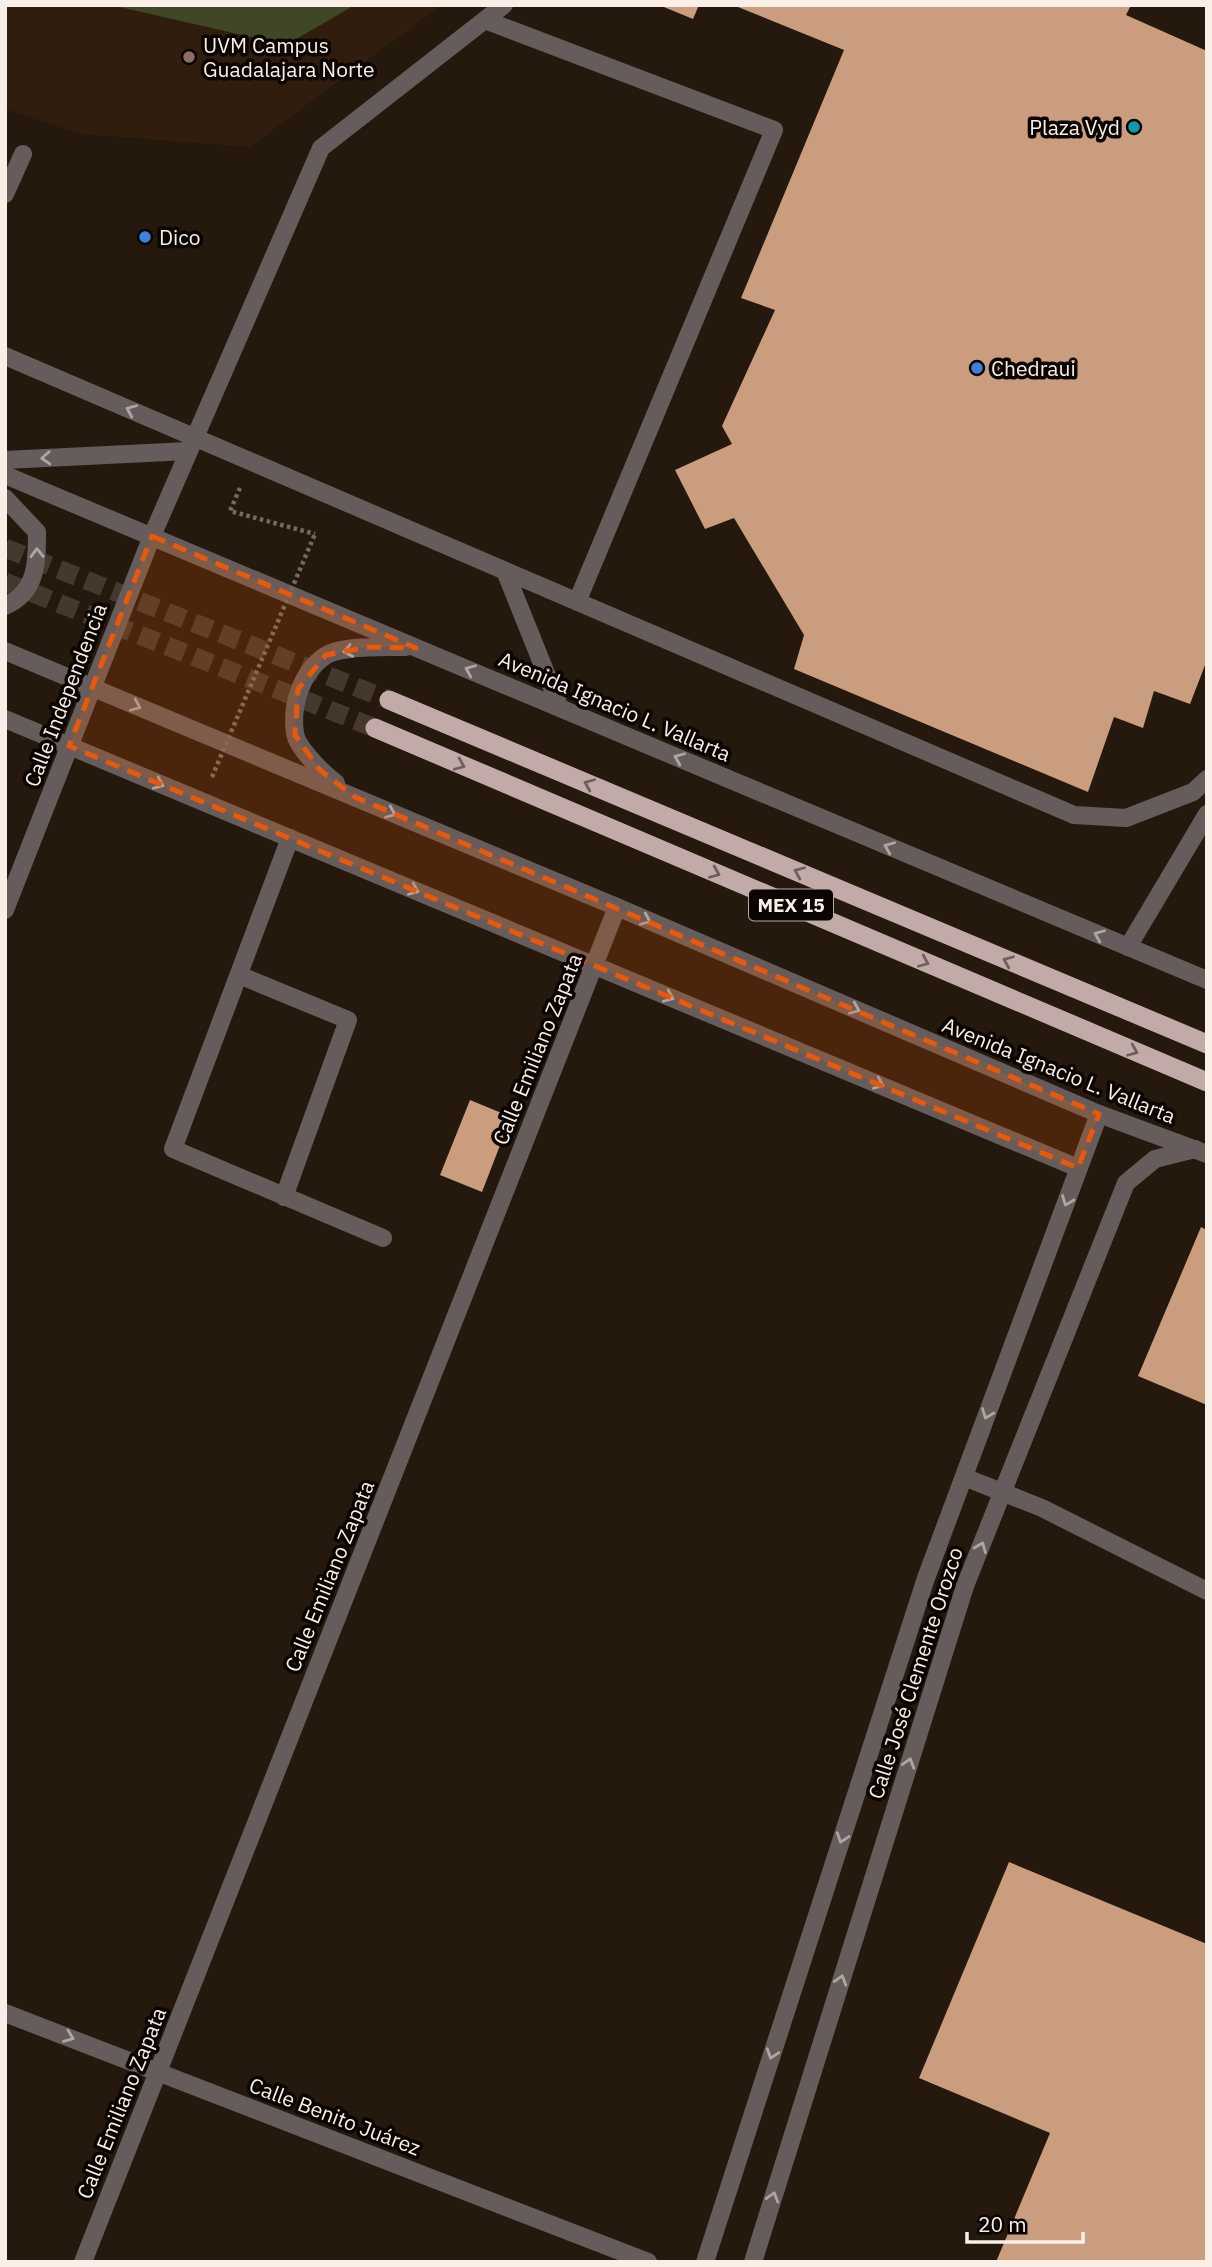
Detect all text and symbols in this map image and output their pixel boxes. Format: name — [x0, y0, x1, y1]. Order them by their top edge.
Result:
place label: UVM Campus Guadalajara Norte — [203, 31, 375, 83]
marker: UVM Campus Guadalajara Norte — [181, 49, 197, 65]
place label: Plaza Vyd — [1029, 113, 1120, 141]
marker: Plaza Vyd — [1126, 119, 1142, 135]
place label: Dico — [159, 223, 201, 251]
marker: Dico — [137, 229, 153, 245]
place label: Chedraui — [991, 354, 1076, 382]
marker: Chedraui — [969, 360, 985, 376]
one-way arrow — [126, 404, 139, 418]
one-way arrow — [41, 450, 52, 465]
one-way arrow — [29, 547, 45, 558]
street label: Calle Independencia — [17, 599, 113, 791]
one-way arrow — [342, 642, 354, 657]
street label: Avenida Ignacio L. Vallarta — [495, 644, 735, 768]
one-way arrow — [464, 664, 477, 678]
one-way arrow — [129, 698, 141, 712]
one-way arrow — [674, 752, 687, 766]
one-way arrow — [453, 757, 465, 771]
one-way arrow — [152, 775, 164, 789]
one-way arrow — [584, 778, 596, 792]
one-way arrow — [384, 804, 396, 818]
one-way arrow — [884, 841, 896, 855]
one-way arrow — [707, 865, 720, 879]
one-way arrow — [793, 867, 805, 881]
one-way arrow — [407, 882, 419, 896]
road number: MEX 15 — [749, 890, 833, 920]
one-way arrow — [639, 911, 651, 925]
one-way arrow — [1093, 929, 1106, 943]
street label: Calle Emiliano Zapata — [486, 949, 588, 1149]
one-way arrow — [917, 954, 929, 968]
one-way arrow — [1003, 955, 1015, 969]
one-way arrow — [662, 988, 674, 1002]
one-way arrow — [848, 1001, 860, 1015]
street label: Avenida Ignacio L. Vallarta — [938, 1010, 1180, 1130]
one-way arrow — [1126, 1043, 1138, 1057]
one-way arrow — [872, 1076, 884, 1090]
one-way arrow — [1062, 1194, 1076, 1206]
one-way arrow — [982, 1407, 996, 1419]
street label: Calle Emiliano Zapata — [278, 1476, 380, 1676]
one-way arrow — [972, 1541, 986, 1553]
street label: Calle José Clemente Orozco — [861, 1544, 969, 1802]
one-way arrow — [901, 1757, 916, 1769]
one-way arrow — [836, 1831, 850, 1843]
one-way arrow — [833, 1974, 848, 1986]
street label: Calle Emiliano Zapata — [70, 2003, 172, 2203]
one-way arrow — [62, 2029, 74, 2043]
one-way arrow — [766, 2047, 780, 2060]
street label: Calle Benito Juárez — [245, 2070, 425, 2162]
one-way arrow — [765, 2191, 779, 2203]
scale bar — [967, 2200, 1082, 2244]
text: 20 m — [978, 2210, 1027, 2238]

